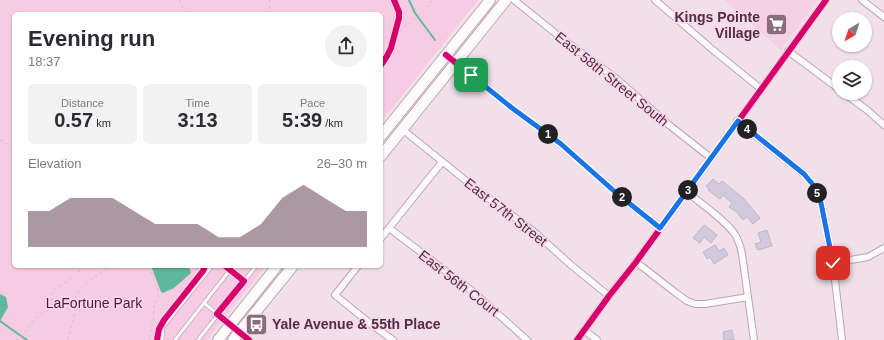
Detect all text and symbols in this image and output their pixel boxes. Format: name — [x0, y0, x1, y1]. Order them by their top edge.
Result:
place label: Kings Pointe Village — [674, 9, 760, 41]
supermarket icon: Kings Pointe Village — [763, 12, 789, 38]
north arrow — [832, 12, 872, 52]
map controls — [832, 12, 872, 100]
button: share — [325, 25, 367, 67]
text: Evening run — [28, 26, 155, 51]
street label: East 58th Street South — [552, 28, 672, 130]
text: 18:37 — [28, 54, 61, 69]
pin — [454, 58, 488, 92]
button: layers — [832, 60, 872, 100]
icon: arrive — [460, 64, 482, 86]
text: Distance — [61, 97, 104, 109]
text: Time — [185, 97, 210, 109]
text: Pace — [300, 97, 325, 109]
text: 0.57 — [54, 109, 93, 131]
text: 3:13 — [177, 109, 218, 131]
text: 5:39 — [282, 109, 322, 131]
text: km — [93, 117, 111, 129]
text: /km — [322, 117, 343, 129]
pin: 4 — [737, 119, 757, 139]
text: 4 — [744, 123, 750, 135]
pin: 1 — [538, 124, 558, 144]
text: 1 — [545, 128, 551, 140]
text: Elevation — [28, 156, 81, 171]
text: 26–30 m — [316, 156, 367, 171]
street label: East 57th Street — [462, 175, 551, 249]
pin: 3 — [678, 180, 698, 200]
pin: 5 — [807, 183, 827, 203]
text: 3 — [685, 184, 691, 196]
pin: 2 — [612, 187, 632, 207]
text: 5 — [814, 187, 820, 199]
text: 2 — [619, 191, 625, 203]
pin — [816, 246, 850, 280]
street label: East 56th Court — [416, 247, 502, 319]
icon: check — [822, 252, 844, 274]
park label: LaFortune Park — [46, 295, 143, 311]
bus stop icon: Yale Avenue & 55th Place — [243, 311, 269, 337]
place label: Yale Avenue & 55th Place — [272, 316, 441, 332]

